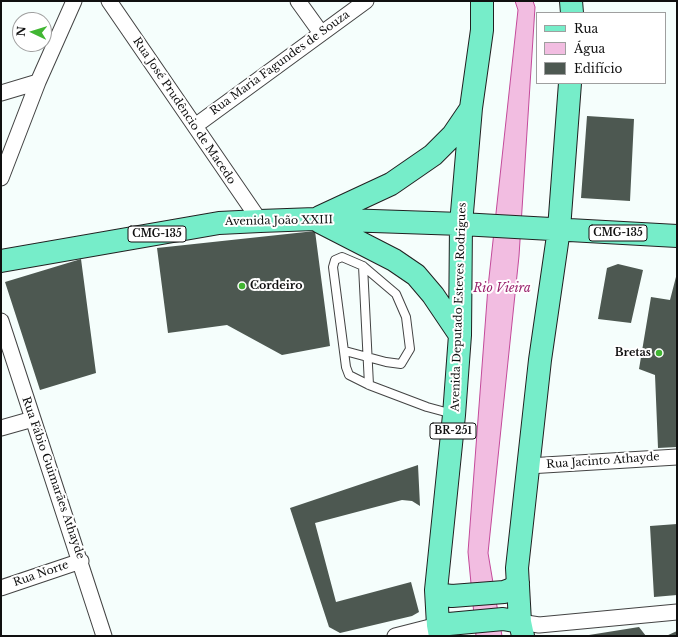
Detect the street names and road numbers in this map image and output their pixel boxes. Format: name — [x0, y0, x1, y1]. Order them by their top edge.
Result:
street label: Rua Maria Fagundes de Souza — [208, 8, 352, 118]
street label: Rua José Prudêncio de Macedo — [130, 35, 238, 187]
street label: Avenida Deputado Esteves Rodrigues — [449, 202, 469, 412]
street label: Avenida João XXIII — [225, 213, 333, 229]
road number: CMG-135 — [589, 225, 647, 241]
road number: CMG-135 — [128, 226, 186, 242]
street label: Rua Fábio Guimarães Athayde — [19, 395, 87, 561]
road number: BR-251 — [430, 423, 476, 439]
street label: Rua Jacinto Athayde — [546, 450, 660, 472]
street label: Rua Norte — [12, 558, 70, 590]

